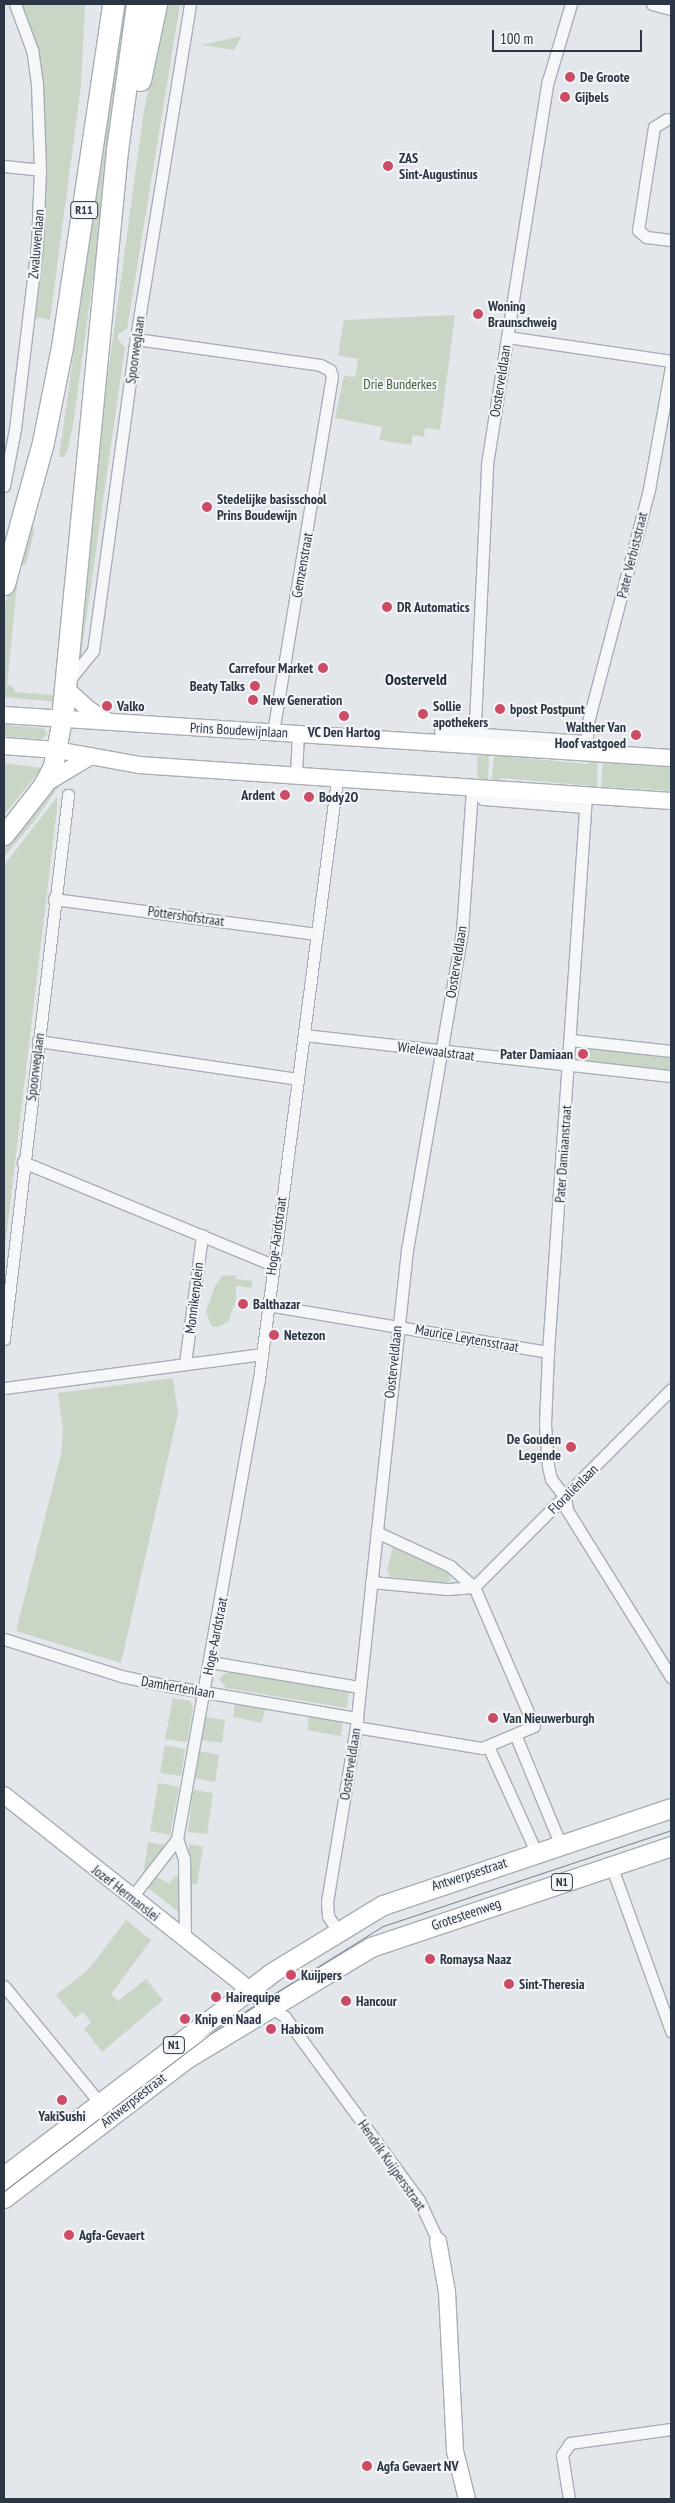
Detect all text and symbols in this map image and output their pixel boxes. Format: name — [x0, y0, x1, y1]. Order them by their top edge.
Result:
scale bar — [495, 20, 645, 52]
text: 100 m — [500, 29, 533, 48]
place label: De Groote — [580, 69, 630, 85]
marker: De Groote — [564, 71, 576, 83]
place label: Gijbels — [575, 89, 609, 105]
marker: Gijbels — [559, 91, 571, 103]
place label: ZAS Sint-Augustinus — [399, 150, 478, 182]
marker: ZAS Sint-Augustinus — [381, 159, 395, 173]
road number: R11 — [69, 200, 99, 220]
street label: Zwaluwenlaan — [25, 209, 47, 279]
place label: Woning Braunschweig — [488, 298, 557, 331]
marker: Woning Braunschweig — [472, 308, 484, 320]
street label: Spoorweglaan — [122, 315, 148, 385]
street label: Oosterveldlaan — [486, 344, 514, 418]
park label: Drie Bunderkes — [363, 376, 437, 392]
place label: Stedelijke basisschool Prins Boudewijn — [217, 491, 327, 524]
marker: Stedelijke basisschool Prins Boudewijn — [201, 501, 213, 513]
street label: Pater Verbiststraat — [613, 510, 651, 600]
street label: Gemzenstraat — [288, 531, 316, 599]
place label: DR Automatics — [397, 599, 470, 615]
marker: DR Automatics — [381, 601, 393, 613]
place label: Carrefour Market — [229, 660, 313, 676]
marker: Carrefour Market — [317, 662, 329, 674]
district label: Oosterveld — [385, 669, 447, 689]
place label: Beaty Talks — [189, 678, 245, 694]
marker: Beaty Talks — [249, 680, 261, 692]
place label: New Generation — [263, 692, 343, 708]
marker: New Generation — [247, 694, 259, 706]
place label: Valko — [117, 698, 144, 714]
place label: Sollie apothekers — [433, 698, 488, 730]
marker: Valko — [101, 700, 113, 712]
place label: bpost Postpunt — [510, 701, 585, 717]
marker: bpost Postpunt — [494, 703, 506, 715]
marker: Sollie apothekers — [417, 708, 429, 720]
marker: VC Den Hartog — [338, 710, 350, 722]
street label: Prins Boudewijnlaan — [190, 719, 288, 741]
place label: Walther Van Hoof vastgoed — [555, 719, 626, 752]
place label: VC Den Hartog — [308, 724, 380, 740]
marker: Walther Van Hoof vastgoed — [630, 729, 642, 741]
place label: Ardent — [241, 787, 275, 803]
marker: Ardent — [279, 789, 291, 801]
place label: Body2O — [319, 789, 358, 805]
marker: Body2O — [303, 791, 315, 803]
street label: Pottershofstraat — [147, 902, 225, 930]
street label: Oosterveldlaan — [442, 925, 470, 999]
street label: Spoorweglaan — [22, 1032, 48, 1102]
street label: Wielewaalstraat — [397, 1038, 475, 1064]
place label: Pater Damiaan — [500, 1046, 573, 1062]
marker: Pater Damiaan — [577, 1048, 589, 1060]
street label: Pater Damiaanstraat — [551, 1105, 575, 1203]
street label: Hoge-Aardstraat — [262, 1196, 290, 1276]
street label: Monnikenplein — [181, 1261, 207, 1335]
place label: Balthazar — [253, 1296, 300, 1312]
marker: Balthazar — [237, 1298, 249, 1310]
street label: Maurice Leytensstraat — [414, 1321, 520, 1355]
street label: Oosterveldlaan — [381, 1325, 405, 1399]
place label: Netezon — [284, 1327, 325, 1343]
marker: Netezon — [268, 1329, 280, 1341]
place label: De Gouden Legende — [507, 1431, 561, 1464]
marker: De Gouden Legende — [565, 1441, 577, 1453]
street label: Floraliënlaan — [545, 1461, 601, 1517]
street label: Hoge-Aardstraat — [199, 1596, 231, 1676]
street label: Damhertenlaan — [140, 1672, 216, 1702]
place label: Van Nieuwerburgh — [503, 1710, 595, 1726]
marker: Van Nieuwerburgh — [487, 1712, 499, 1724]
street label: Oosterveldlaan — [336, 1727, 364, 1801]
street label: Antwerpsestraat — [429, 1854, 509, 1894]
street label: Jozef Hermanslei — [89, 1861, 163, 1925]
road number: N1 — [551, 1872, 573, 1891]
street label: Grotesteenweg — [429, 1894, 503, 1934]
place label: Romaysa Naaz — [440, 1951, 511, 1967]
marker: Romaysa Naaz — [424, 1953, 436, 1965]
place label: Kuijpers — [301, 1967, 342, 1983]
marker: Kuijpers — [285, 1969, 297, 1981]
place label: Sint-Theresia — [519, 1976, 585, 1992]
marker: Sint-Theresia — [503, 1978, 515, 1990]
place label: Hairequipe — [226, 1989, 280, 2005]
marker: Hairequipe — [210, 1991, 222, 2003]
place label: Hancour — [356, 1993, 397, 2009]
marker: Hancour — [340, 1995, 352, 2007]
place label: Knip en Naad — [195, 2011, 261, 2027]
marker: Knip en Naad — [179, 2013, 191, 2025]
place label: Habicom — [281, 2021, 324, 2037]
marker: Habicom — [265, 2023, 277, 2035]
road number: N1 — [163, 2036, 185, 2054]
street label: Antwerpsestraat — [97, 2069, 169, 2131]
marker: YakiSushi — [56, 2094, 68, 2106]
place label: YakiSushi — [38, 2108, 86, 2124]
street label: Hendrik Kuijpersstraat — [354, 2116, 430, 2214]
place label: Agfa-Gevaert — [79, 2227, 144, 2243]
marker: Agfa-Gevaert — [63, 2229, 75, 2241]
place label: Agfa Gevaert NV — [377, 2458, 459, 2474]
marker: Agfa Gevaert NV — [361, 2460, 373, 2472]

